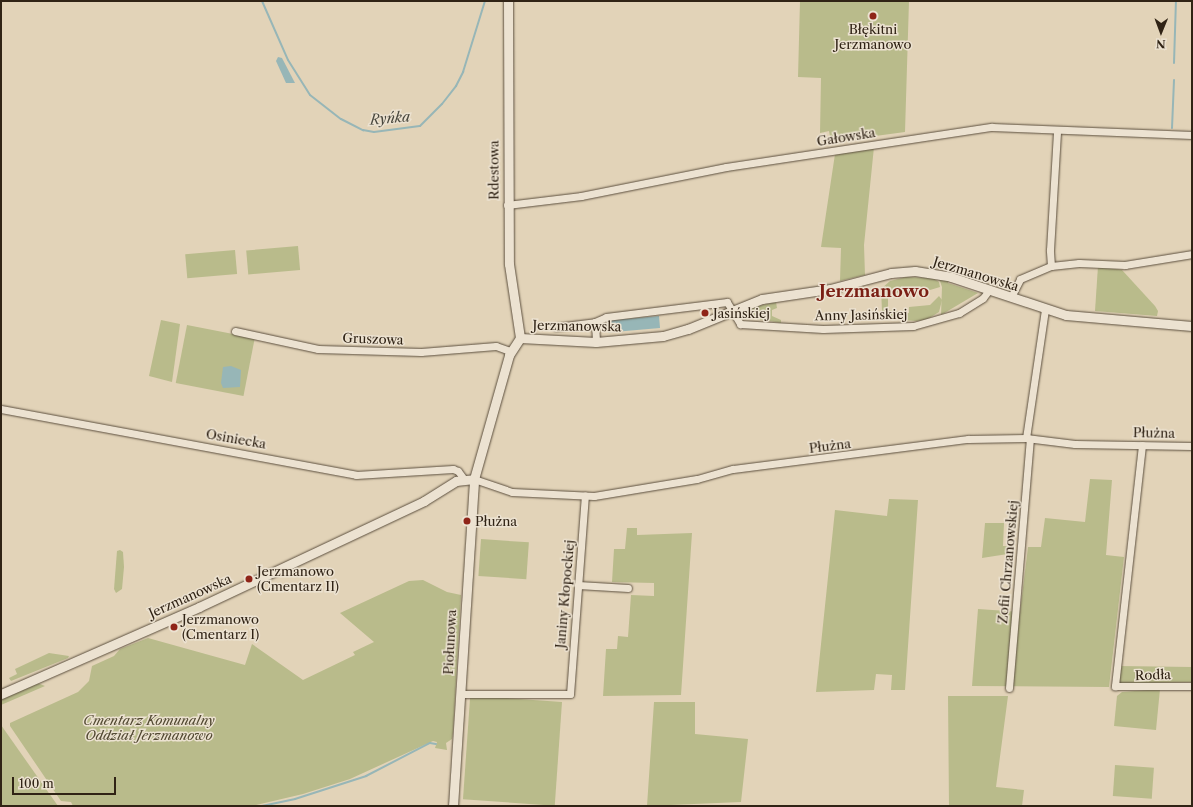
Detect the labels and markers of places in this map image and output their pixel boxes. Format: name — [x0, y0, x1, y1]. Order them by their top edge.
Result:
marker: Błękitni Jerzmanowo — [868, 11, 878, 21]
place label: Błękitni Jerzmanowo — [835, 22, 911, 53]
place label: Jasińskiej — [713, 305, 770, 321]
marker: Jasińskiej — [700, 308, 710, 318]
place label: Płużna — [475, 513, 517, 529]
marker: Płużna — [462, 516, 472, 526]
place label: Jerzmanowo (Cmentarz II) — [257, 564, 339, 595]
marker: Jerzmanowo (Cmentarz II) — [244, 574, 254, 584]
place label: Jerzmanowo (Cmentarz I) — [182, 612, 259, 643]
marker: Jerzmanowo (Cmentarz I) — [169, 622, 179, 632]

